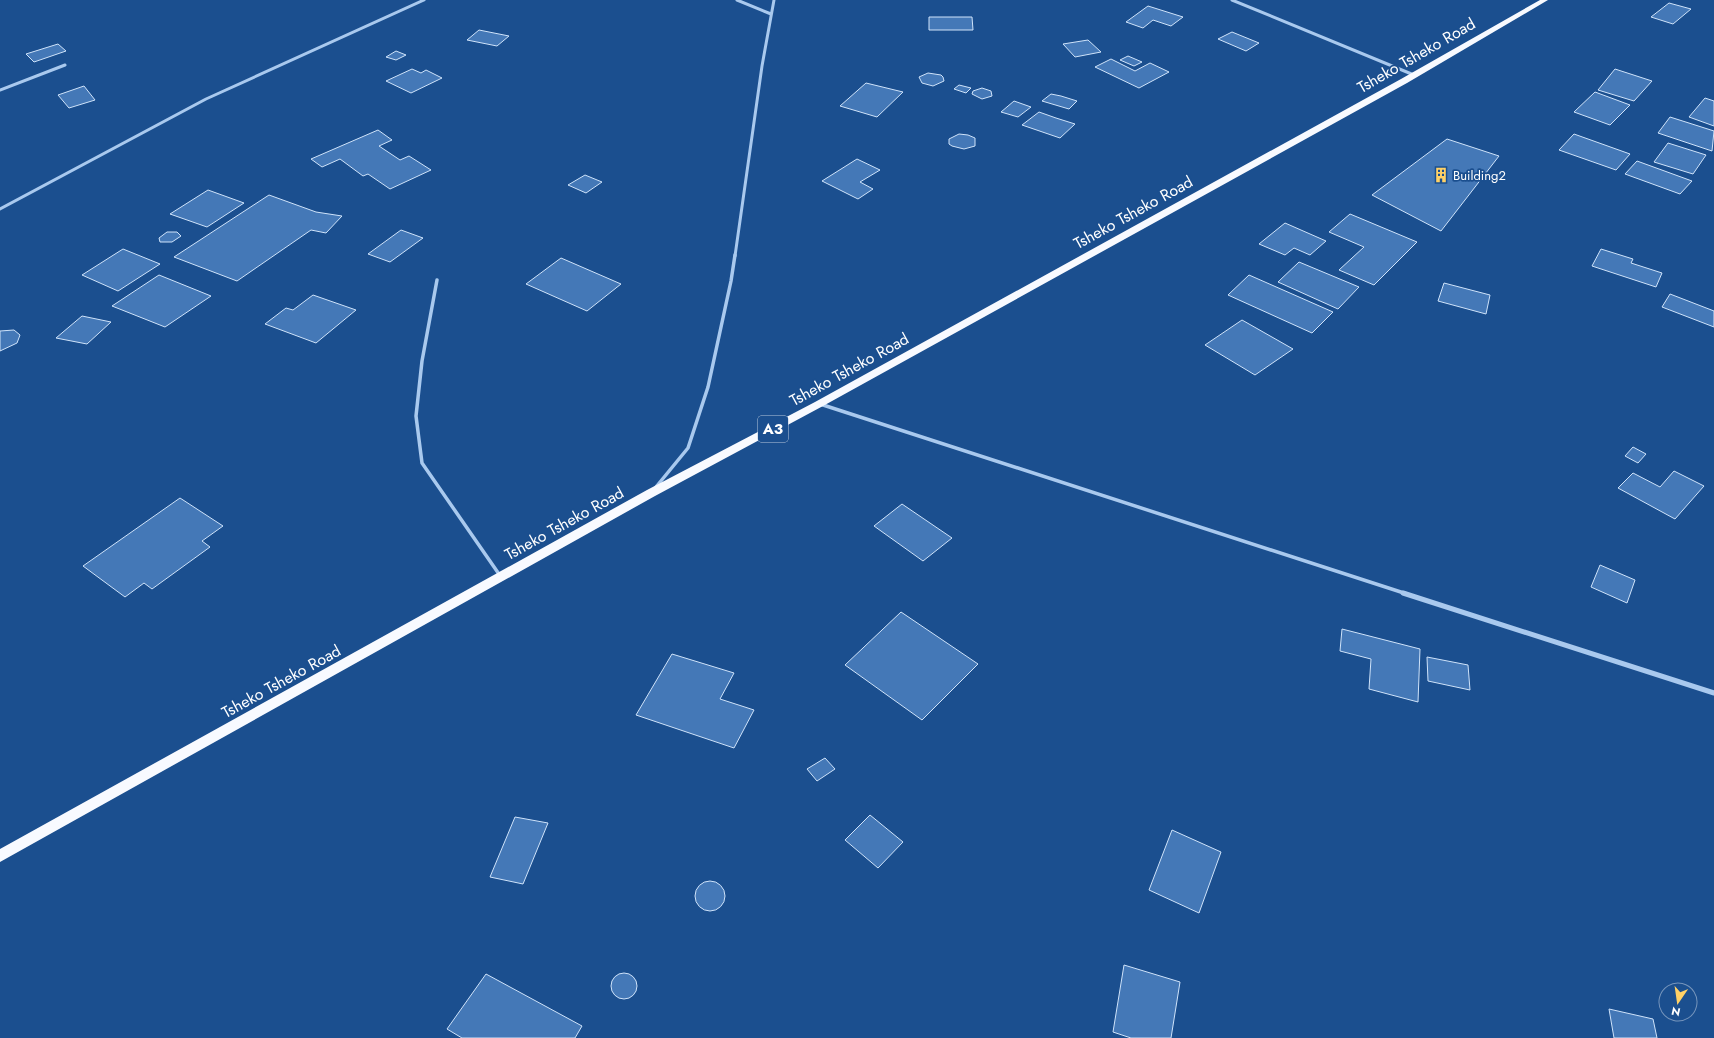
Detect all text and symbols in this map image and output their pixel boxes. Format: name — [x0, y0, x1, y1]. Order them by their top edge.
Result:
street label: Tsheko Tsheko Road — [1353, 12, 1480, 99]
building icon: Building2 — [1432, 166, 1450, 184]
place label: Building2 — [1453, 166, 1506, 185]
street label: Tsheko Tsheko Road — [1069, 170, 1197, 255]
street label: Tsheko Tsheko Road — [785, 327, 913, 412]
road number: A3 — [758, 416, 788, 442]
street label: Tsheko Tsheko Road — [500, 481, 628, 566]
street label: Tsheko Tsheko Road — [217, 639, 345, 724]
north arrow — [1658, 982, 1698, 1022]
text: N — [1670, 1003, 1682, 1021]

